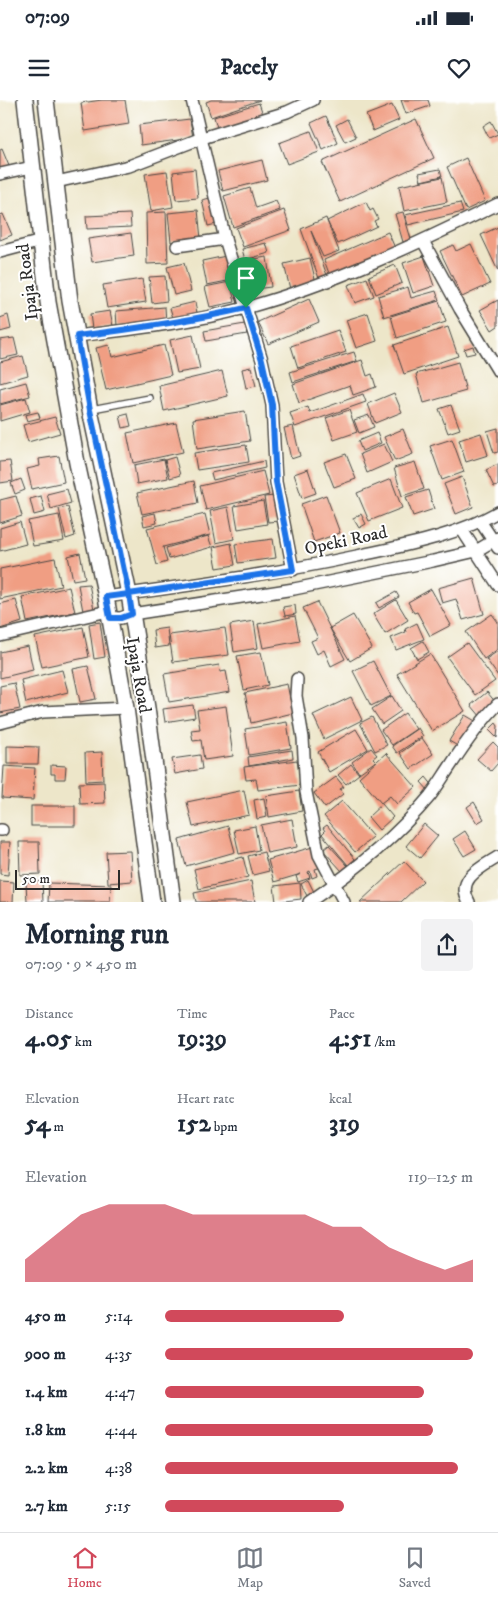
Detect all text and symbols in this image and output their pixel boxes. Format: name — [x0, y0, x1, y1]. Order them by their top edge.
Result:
text: 07:09 — [25, 6, 70, 29]
icon: menu — [25, 54, 53, 82]
text: Pacely — [220, 54, 278, 81]
icon: heart — [445, 54, 473, 82]
street label: Ipaja Road — [12, 242, 44, 322]
pin — [225, 257, 267, 308]
icon: arrive — [232, 264, 260, 292]
street label: Opeki Road — [303, 522, 389, 560]
street label: Ipaja Road — [120, 635, 156, 715]
scale bar — [15, 867, 120, 890]
text: 50 m — [22, 870, 50, 888]
text: Morning run — [25, 917, 169, 952]
button: share — [421, 919, 473, 971]
text: 07:09 · 9 × 450 m — [25, 954, 137, 974]
text: Distance — [25, 1005, 73, 1023]
text: Time — [177, 1005, 207, 1023]
text: Pace — [329, 1005, 355, 1023]
text: 4.05 — [25, 1023, 72, 1054]
text: 19:39 — [177, 1023, 227, 1054]
text: 4:51 — [329, 1023, 372, 1054]
text: km — [72, 1033, 92, 1051]
text: /km — [372, 1033, 396, 1051]
text: Elevation — [25, 1090, 79, 1108]
text: Heart rate — [177, 1090, 234, 1108]
text: kcal — [329, 1090, 352, 1108]
text: 54 — [25, 1108, 51, 1139]
text: 152 — [177, 1108, 211, 1139]
text: 319 — [329, 1108, 360, 1139]
text: m — [51, 1118, 64, 1136]
text: bpm — [211, 1118, 238, 1136]
text: Elevation — [25, 1167, 87, 1187]
text: 119–125 m — [408, 1167, 473, 1187]
text: 450 m — [25, 1306, 66, 1326]
text: 5:14 — [105, 1306, 132, 1326]
text: 900 m — [25, 1344, 66, 1364]
text: 4:35 — [105, 1344, 132, 1364]
text: 1.4 km — [25, 1382, 67, 1402]
text: 4:47 — [105, 1382, 136, 1402]
text: 1.8 km — [25, 1420, 66, 1440]
text: 4:44 — [105, 1420, 137, 1440]
text: 2.2 km — [25, 1458, 68, 1478]
text: 4:38 — [105, 1458, 132, 1478]
text: 2.7 km — [25, 1496, 68, 1516]
text: 5:15 — [105, 1496, 131, 1516]
tab: Home — [67, 1544, 102, 1592]
tab: Map — [236, 1544, 264, 1592]
tab: Saved — [399, 1544, 431, 1592]

